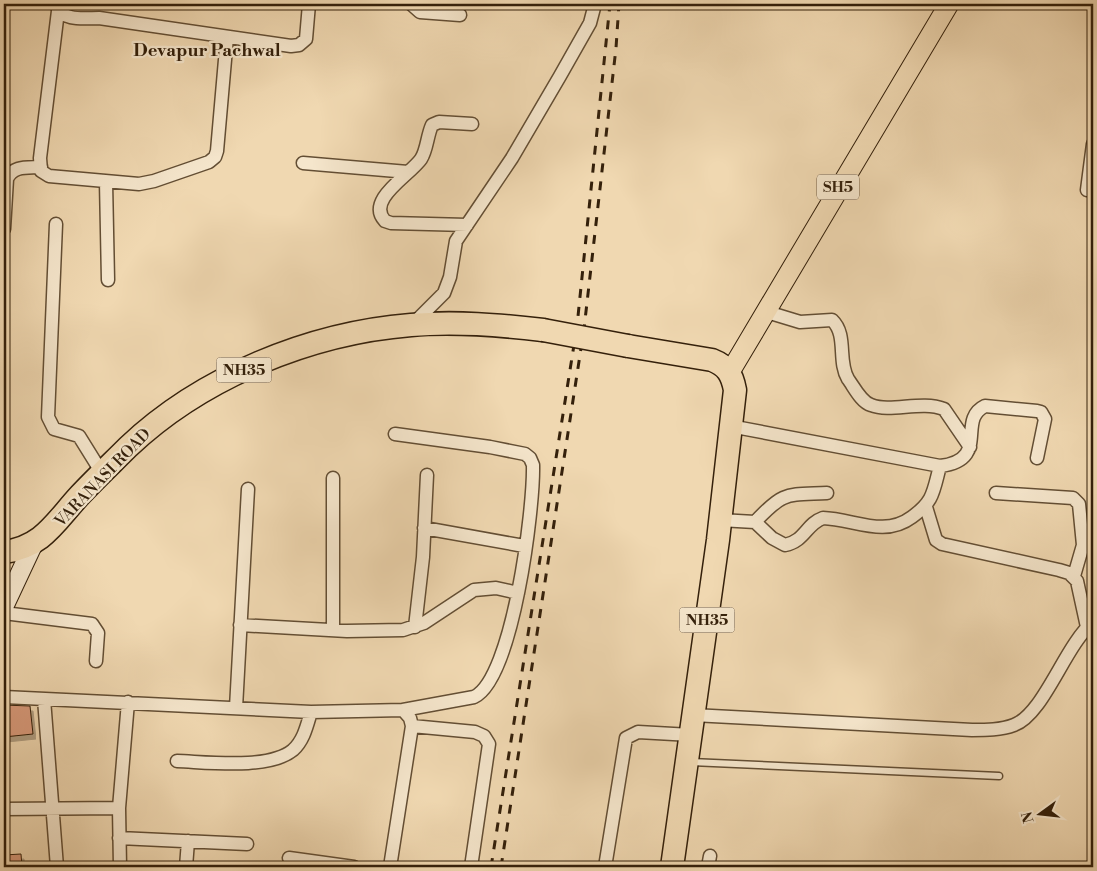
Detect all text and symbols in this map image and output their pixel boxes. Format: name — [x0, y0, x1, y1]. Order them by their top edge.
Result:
district label: Devapur Pachwal — [133, 39, 281, 62]
road number: SH5 — [817, 174, 859, 200]
road number: NH35 — [216, 358, 272, 382]
street label: VARANASI ROAD — [50, 424, 155, 532]
road number: NH35 — [680, 608, 734, 632]
north arrow — [1014, 788, 1064, 838]
text: N — [1018, 809, 1039, 825]

